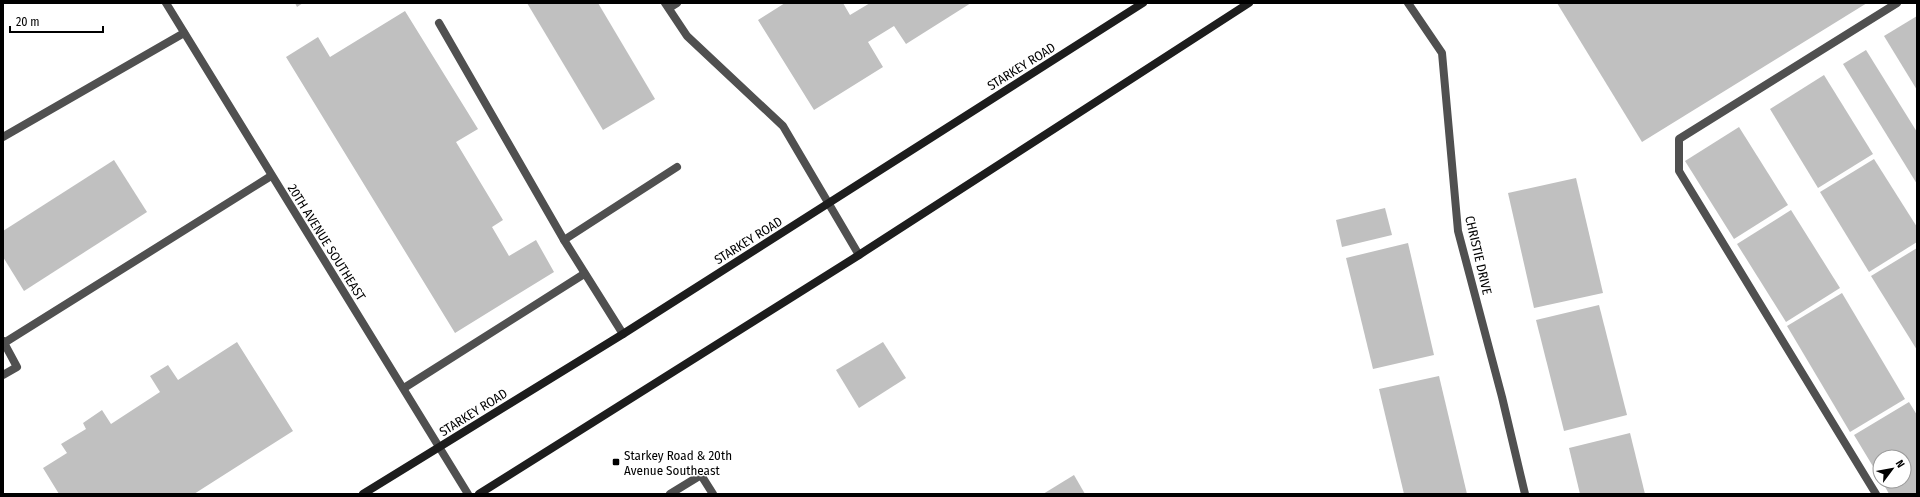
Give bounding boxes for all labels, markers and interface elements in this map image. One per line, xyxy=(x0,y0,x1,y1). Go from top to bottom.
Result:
scale bar xyxy=(10,8,103,34)
text: 20 m xyxy=(16,15,40,29)
street label: STARKEY ROAD xyxy=(985,40,1058,93)
street label: 20TH AVENUE SOUTHEAST xyxy=(285,181,369,303)
street label: STARKEY ROAD xyxy=(712,214,785,267)
street label: CHRISTIE DRIVE xyxy=(1462,214,1495,296)
street label: STARKEY ROAD xyxy=(437,386,510,439)
place label: Starkey Road & 20th Avenue Southeast xyxy=(624,448,732,478)
north arrow xyxy=(1872,449,1912,489)
marker: Starkey Road & 20th Avenue Southeast xyxy=(611,457,621,467)
text: N xyxy=(1893,458,1907,470)

